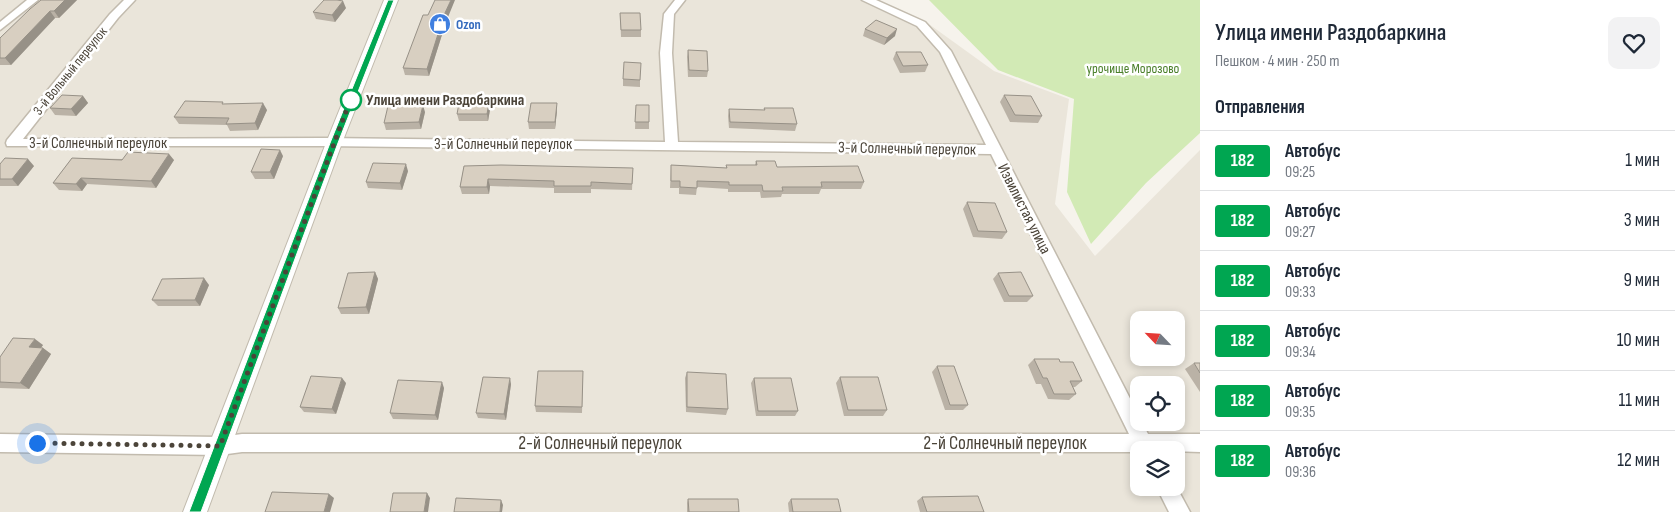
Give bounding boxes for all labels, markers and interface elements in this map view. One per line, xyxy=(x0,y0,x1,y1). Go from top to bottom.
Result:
shop icon: Ozon xyxy=(428,12,452,36)
place label: Ozon xyxy=(456,16,481,33)
button: heart xyxy=(1608,17,1660,69)
text: Улица имени Раздобаркина xyxy=(1215,18,1446,47)
street label: 3-й Вольный переулок xyxy=(29,23,111,118)
text: Пешком · 4 мин · 250 m xyxy=(1215,52,1340,71)
park label: урочище Морозово xyxy=(1087,60,1180,77)
marker: Улица имени Раздобаркина xyxy=(340,89,362,111)
place label: Улица имени Раздобаркина xyxy=(366,91,524,110)
text: Отправления xyxy=(1215,96,1305,119)
street label: 3-й Солнечный переулок xyxy=(29,134,168,153)
street label: 3-й Солнечный переулок xyxy=(434,135,573,154)
street label: 3-й Солнечный переулок xyxy=(838,138,977,160)
text: Автобус xyxy=(1285,140,1341,163)
text: 1 мин xyxy=(1625,149,1660,172)
text: 182 xyxy=(1231,150,1254,171)
street label: Извилистая улица xyxy=(993,161,1055,257)
text: 09:25 xyxy=(1285,163,1315,182)
text: Автобус xyxy=(1285,200,1341,223)
text: 3 мин xyxy=(1624,209,1660,232)
text: 182 xyxy=(1231,210,1254,231)
text: 09:27 xyxy=(1285,223,1315,242)
text: Автобус xyxy=(1285,260,1341,283)
text: 9 мин xyxy=(1623,269,1660,292)
text: 182 xyxy=(1231,270,1254,291)
text: 09:33 xyxy=(1285,283,1316,302)
north arrow xyxy=(1130,311,1185,366)
map controls xyxy=(1130,311,1185,496)
text: Автобус xyxy=(1285,320,1341,343)
text: 10 мин xyxy=(1617,329,1660,352)
text: 182 xyxy=(1231,330,1254,351)
text: 09:34 xyxy=(1285,343,1316,362)
button: locate xyxy=(1130,376,1185,431)
text: Автобус xyxy=(1285,380,1341,403)
text: 11 мин xyxy=(1619,389,1660,412)
text: 182 xyxy=(1231,390,1254,411)
text: 09:35 xyxy=(1285,403,1315,422)
your location xyxy=(25,431,50,456)
street label: 2-й Солнечный переулок xyxy=(518,432,683,455)
street label: 2-й Солнечный переулок xyxy=(923,432,1088,455)
text: Автобус xyxy=(1285,440,1341,463)
button: layers xyxy=(1130,441,1185,496)
text: 12 мин xyxy=(1617,449,1660,472)
text: 182 xyxy=(1231,450,1254,471)
text: 09:36 xyxy=(1285,463,1316,482)

